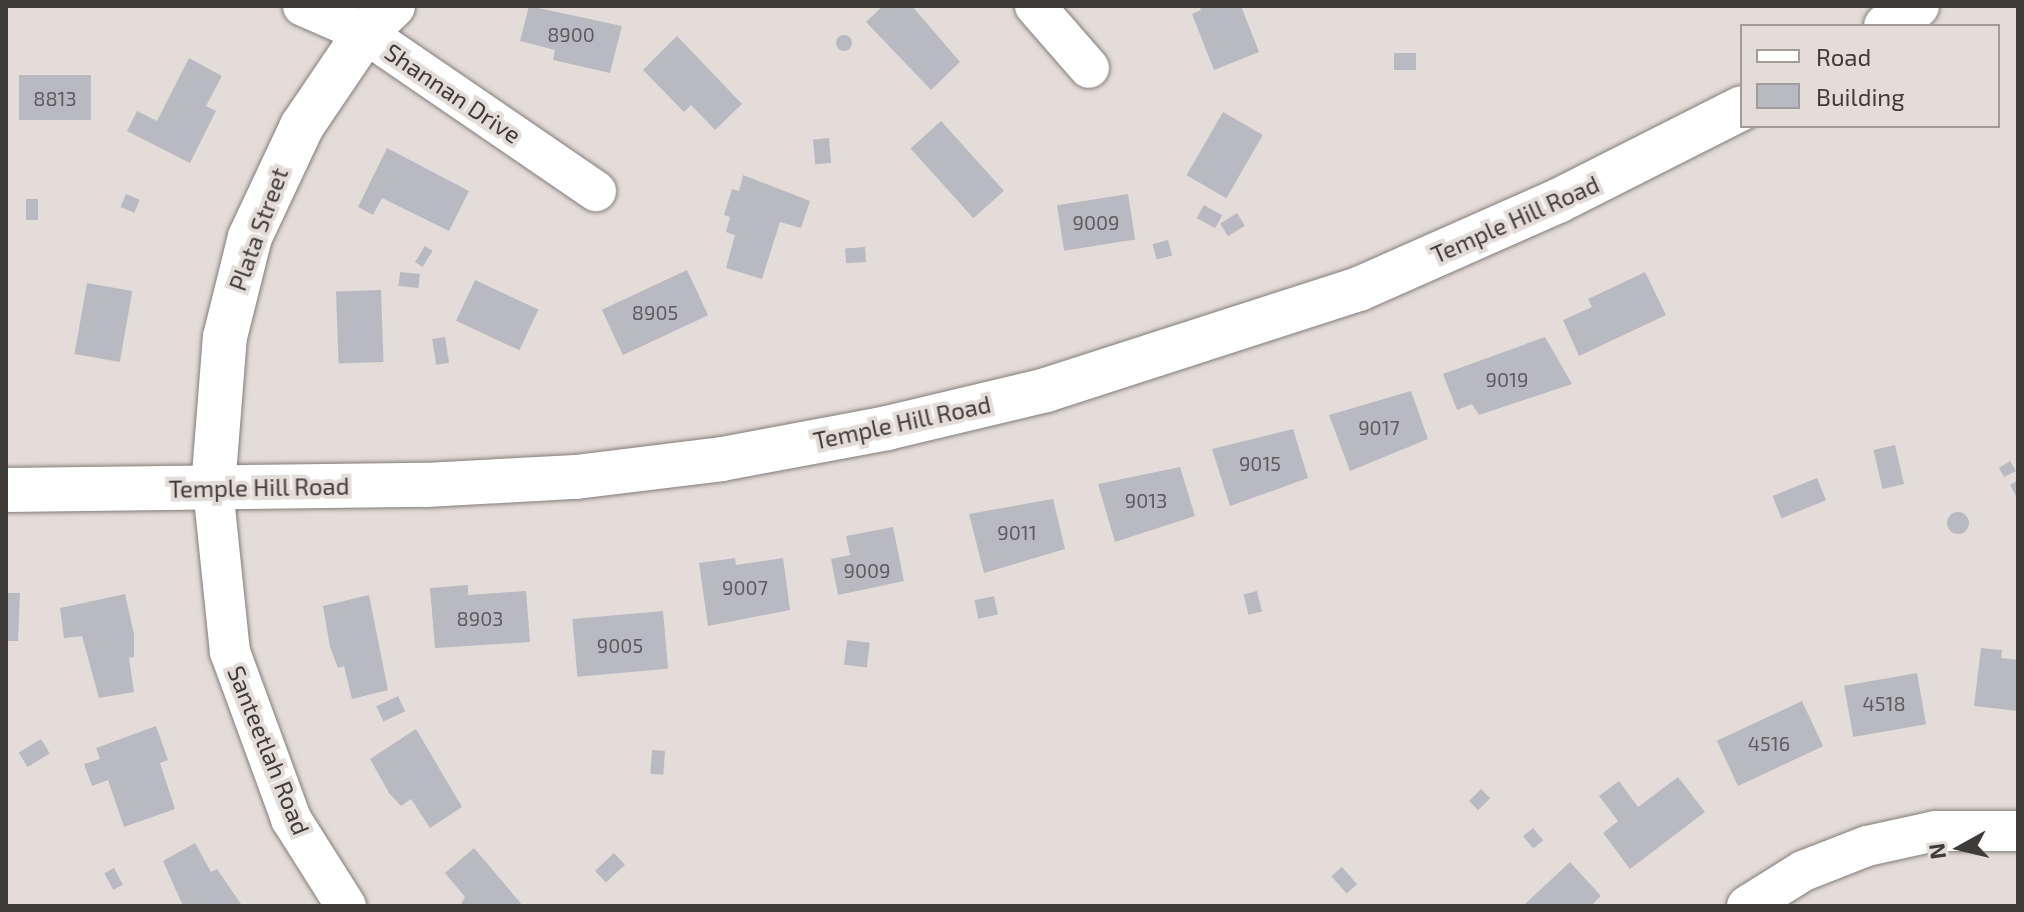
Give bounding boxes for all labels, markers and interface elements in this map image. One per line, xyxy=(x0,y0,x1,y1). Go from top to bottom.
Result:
house number: 8900 xyxy=(547,22,595,46)
legend xyxy=(1740,24,2000,128)
street label: Shannan Drive xyxy=(379,37,527,149)
text: Road xyxy=(1816,42,1871,71)
text: Building xyxy=(1816,82,1905,111)
house number: 8813 xyxy=(33,86,77,110)
street label: Plata Street xyxy=(222,164,294,294)
street label: Temple Hill Road xyxy=(1426,169,1604,269)
house number: 9009 xyxy=(1073,210,1119,234)
house number: 8905 xyxy=(632,300,678,324)
house number: 9019 xyxy=(1486,367,1528,391)
street label: Temple Hill Road xyxy=(810,389,994,455)
house number: 9017 xyxy=(1358,415,1400,439)
house number: 9015 xyxy=(1239,451,1281,475)
street label: Temple Hill Road xyxy=(168,471,350,503)
house number: 9013 xyxy=(1125,488,1167,512)
house number: 9011 xyxy=(997,520,1037,544)
house number: 9009 xyxy=(844,558,890,582)
house number: 9007 xyxy=(722,575,768,599)
house number: 8903 xyxy=(457,606,503,630)
house number: 9005 xyxy=(597,633,643,657)
street label: Santeetlah Road xyxy=(222,661,316,839)
house number: 4518 xyxy=(1862,691,1906,715)
house number: 4516 xyxy=(1748,731,1790,755)
north arrow xyxy=(1920,808,2000,888)
text: N xyxy=(1922,842,1950,861)

